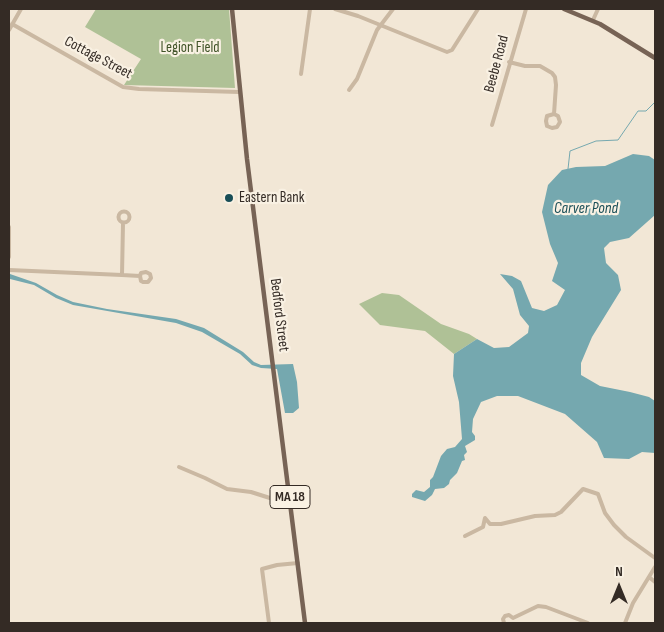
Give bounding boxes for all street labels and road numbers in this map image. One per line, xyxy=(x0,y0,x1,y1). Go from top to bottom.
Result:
street label: Cottage Street xyxy=(61,33,135,83)
street label: Beebe Road xyxy=(481,33,513,95)
street label: Bedford Street xyxy=(266,277,292,353)
road number: MA 18 xyxy=(270,486,310,508)

